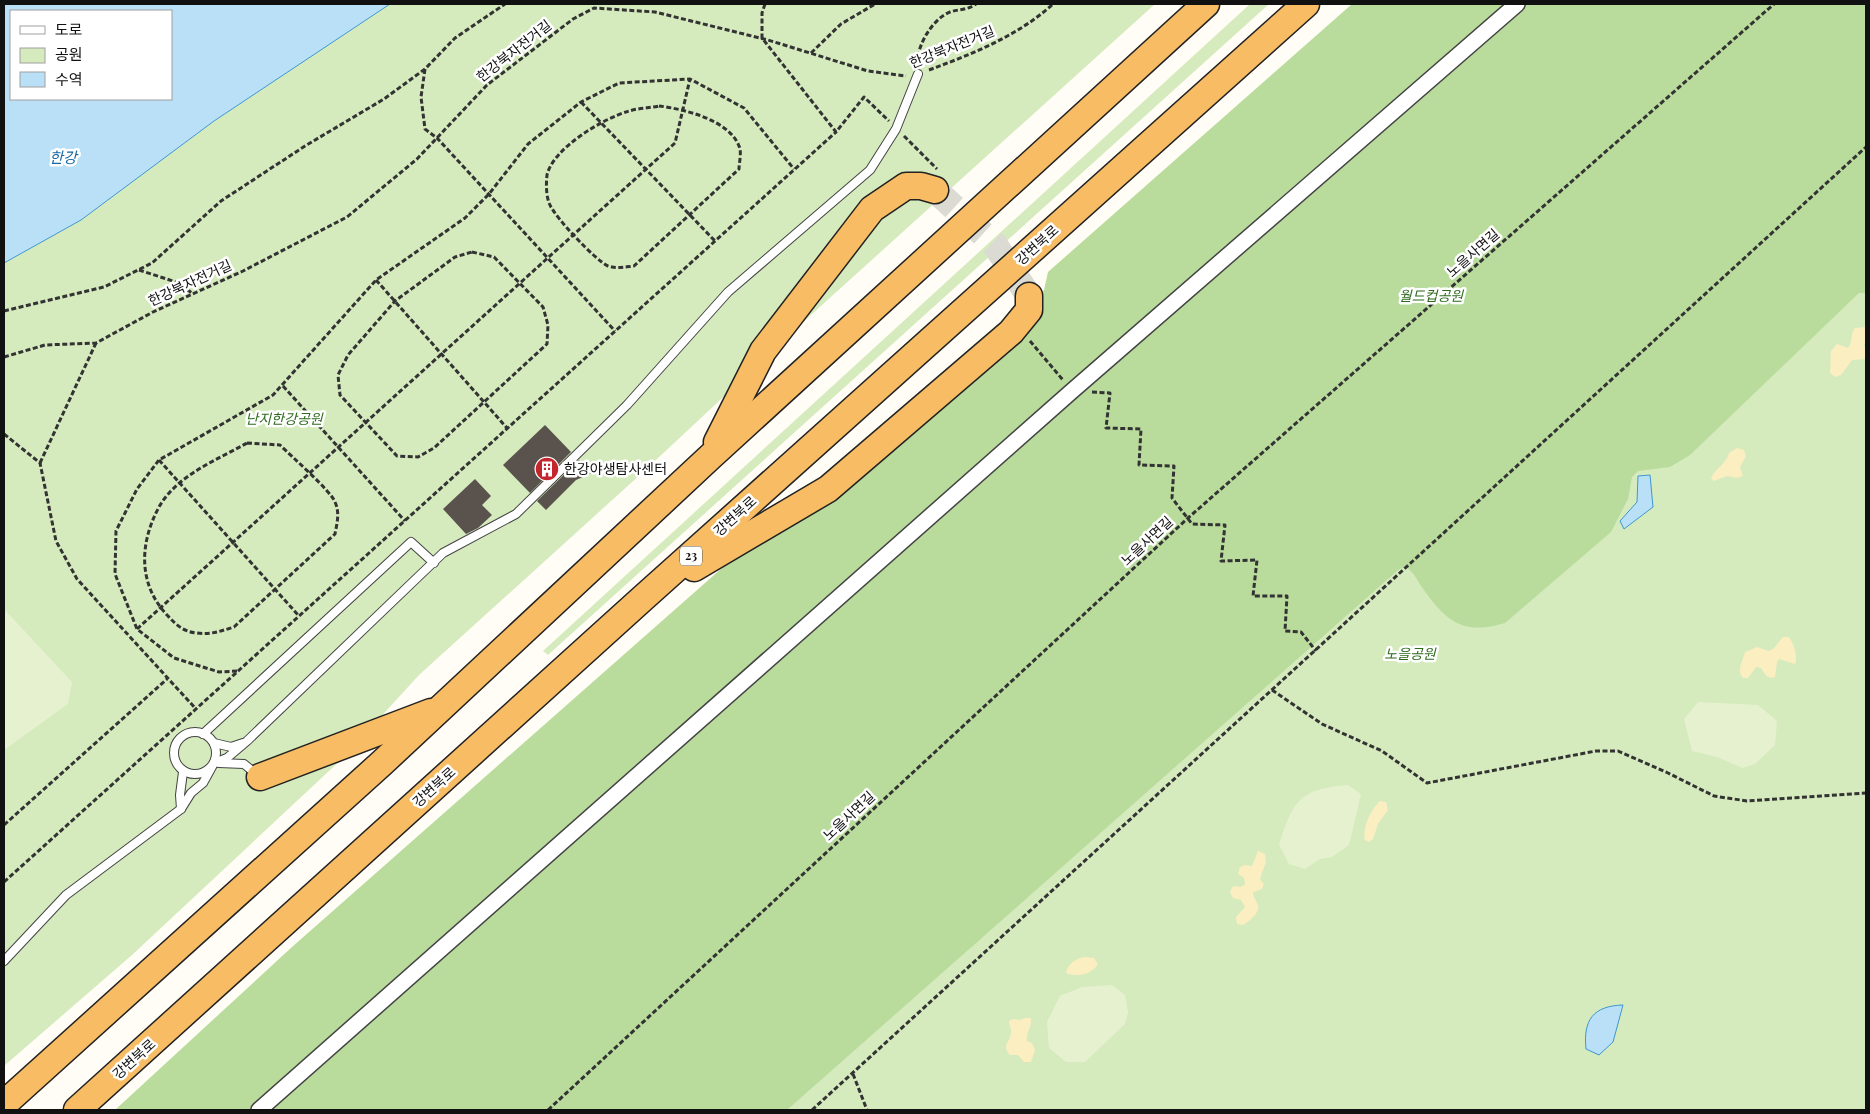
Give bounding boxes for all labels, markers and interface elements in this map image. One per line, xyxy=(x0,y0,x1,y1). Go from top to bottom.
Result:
legend xyxy=(10,10,172,100)
street label: 한강북자전거길 xyxy=(472,15,555,86)
text: 도로 xyxy=(55,19,83,39)
street label: 한강북자전거길 xyxy=(906,21,997,72)
text: 공원 xyxy=(55,44,83,64)
text: 수역 xyxy=(55,69,83,89)
water label: 한강 xyxy=(49,147,79,167)
street label: 강변북로 xyxy=(1011,220,1062,269)
street label: 노을사면길 xyxy=(1442,224,1503,281)
street label: 한강북자전거길 xyxy=(145,255,235,310)
park label: 월드컵공원 xyxy=(1399,286,1464,305)
park label: 난지한강공원 xyxy=(245,409,324,428)
building icon: 한강야생탐사센터 xyxy=(534,456,560,482)
place label: 한강야생탐사센터 xyxy=(564,459,667,478)
street label: 강변북로 xyxy=(709,491,760,540)
street label: 노을사면길 xyxy=(1117,512,1177,570)
road number: 23 xyxy=(680,546,702,566)
park label: 노을공원 xyxy=(1384,644,1437,663)
street label: 강변북로 xyxy=(408,762,459,811)
street label: 노을사면길 xyxy=(819,787,879,845)
street label: 강변북로 xyxy=(108,1034,159,1083)

